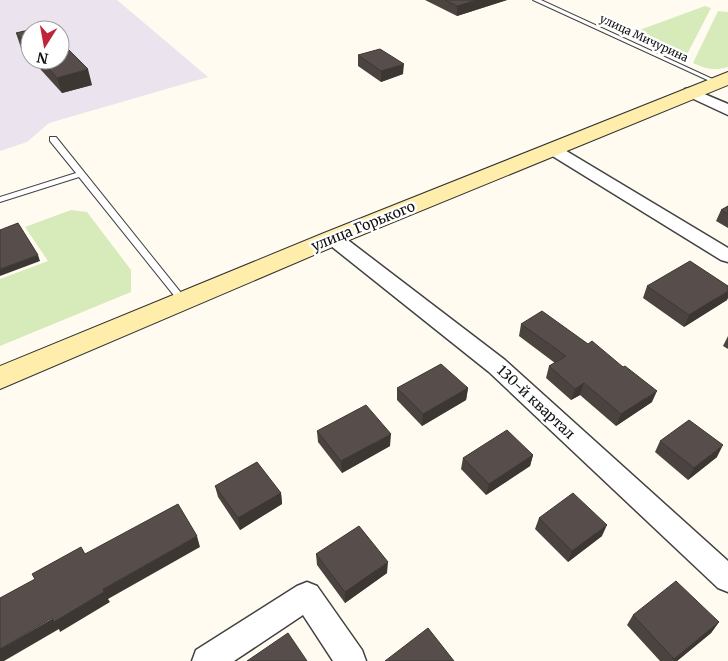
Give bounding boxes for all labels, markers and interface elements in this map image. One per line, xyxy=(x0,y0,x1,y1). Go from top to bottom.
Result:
street label: улица Мичурина xyxy=(598,11,691,65)
north arrow xyxy=(20,20,70,70)
text: N xyxy=(35,48,50,68)
street label: улица Горького xyxy=(308,197,418,255)
street label: 130-й квартал xyxy=(493,361,579,443)

